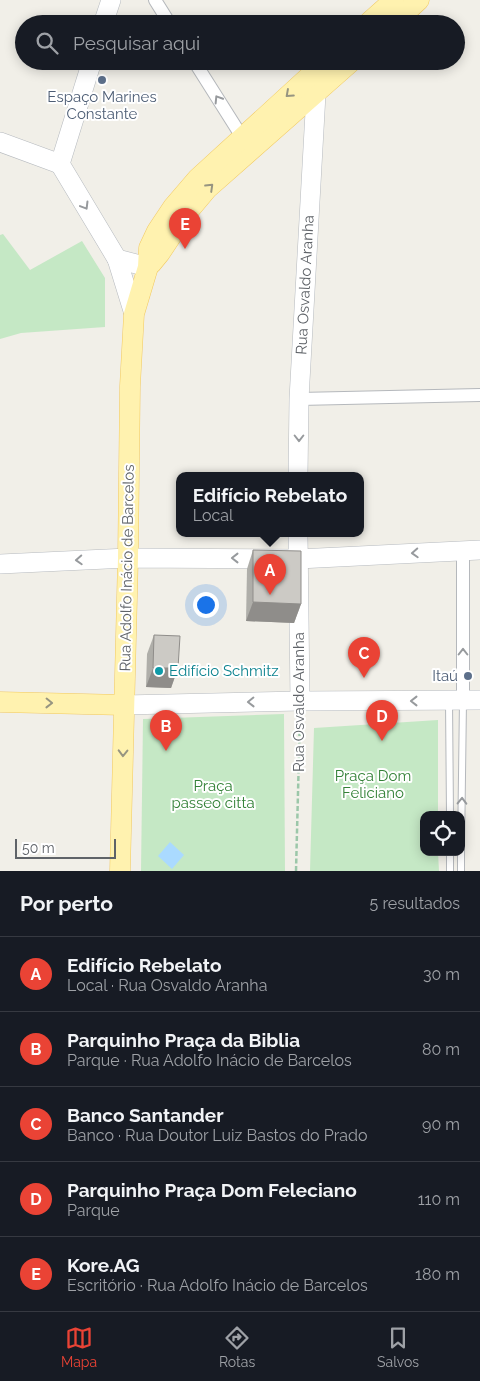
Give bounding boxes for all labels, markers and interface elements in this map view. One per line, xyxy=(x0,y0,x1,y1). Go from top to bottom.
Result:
search box xyxy=(15,15,465,70)
icon: search xyxy=(33,29,61,57)
text: Pesquisar aqui xyxy=(73,32,200,54)
marker: Espaço Marines Constante xyxy=(96,74,108,86)
place label: Espaço Marines Constante xyxy=(47,88,157,123)
one-way arrow xyxy=(286,88,295,97)
one-way arrow xyxy=(215,95,224,105)
one-way arrow xyxy=(204,184,213,193)
one-way arrow xyxy=(78,200,88,209)
pin: E xyxy=(169,208,201,249)
street label: Rua Osvaldo Aranha xyxy=(292,215,318,355)
one-way arrow xyxy=(293,434,304,442)
street label: Rua Adolfo Inácio de Barcelos xyxy=(116,464,138,672)
popup xyxy=(176,472,364,537)
text: Edifício Rebelato xyxy=(193,484,347,506)
text: Local xyxy=(193,506,233,525)
one-way arrow xyxy=(411,548,418,558)
one-way arrow xyxy=(231,553,239,564)
pin: A xyxy=(254,554,286,595)
one-way arrow xyxy=(75,555,83,565)
your location xyxy=(193,592,219,618)
street label: Rua Osvaldo Aranha xyxy=(290,632,308,772)
pin: C xyxy=(348,637,380,678)
one-way arrow xyxy=(458,648,468,656)
place label: Edifício Schmitz xyxy=(169,662,279,680)
marker: Edifício Schmitz xyxy=(153,665,165,677)
place label: Itaú xyxy=(432,667,458,685)
marker: Itaú xyxy=(462,670,474,682)
one-way arrow xyxy=(410,696,418,706)
one-way arrow xyxy=(247,697,254,707)
one-way arrow xyxy=(45,698,53,708)
pin: D xyxy=(366,700,398,741)
pin: B xyxy=(150,710,182,751)
one-way arrow xyxy=(117,750,128,758)
park label: Praça Dom Feliciano xyxy=(335,767,411,802)
park label: Praça passeo citta xyxy=(171,777,255,812)
one-way arrow xyxy=(457,797,467,804)
map controls xyxy=(420,811,465,856)
button: locate xyxy=(420,811,465,856)
scale bar xyxy=(15,836,116,859)
text: 50 m xyxy=(22,840,55,856)
text: Por perto xyxy=(20,891,113,916)
text: 5 resultados xyxy=(370,894,460,913)
text: Edifício Rebelato xyxy=(67,954,221,976)
text: A xyxy=(31,965,41,984)
text: 30 m xyxy=(423,965,460,984)
text: Local · Rua Osvaldo Aranha xyxy=(67,976,267,995)
text: Parquinho Praça da Biblia xyxy=(67,1029,300,1051)
text: B xyxy=(31,1040,41,1059)
text: 80 m xyxy=(422,1040,460,1059)
text: Parque · Rua Adolfo Inácio de Barcelos xyxy=(67,1051,352,1070)
text: Banco Santander xyxy=(67,1104,224,1126)
text: C xyxy=(31,1115,41,1134)
text: 90 m xyxy=(422,1115,460,1134)
text: Banco · Rua Doutor Luiz Bastos do Prado xyxy=(67,1126,367,1145)
text: Parquinho Praça Dom Feleciano xyxy=(67,1179,357,1201)
text: D xyxy=(30,1190,42,1209)
text: 110 m xyxy=(418,1190,460,1209)
text: Parque xyxy=(67,1201,120,1220)
text: Kore.AG xyxy=(67,1254,139,1276)
text: E xyxy=(31,1265,41,1284)
text: 180 m xyxy=(415,1265,460,1284)
text: Escritório · Rua Adolfo Inácio de Barcelos xyxy=(67,1276,368,1295)
tab: Mapa xyxy=(61,1324,97,1370)
tab: Rotas xyxy=(219,1324,255,1370)
tab: Salvos xyxy=(377,1324,419,1370)

